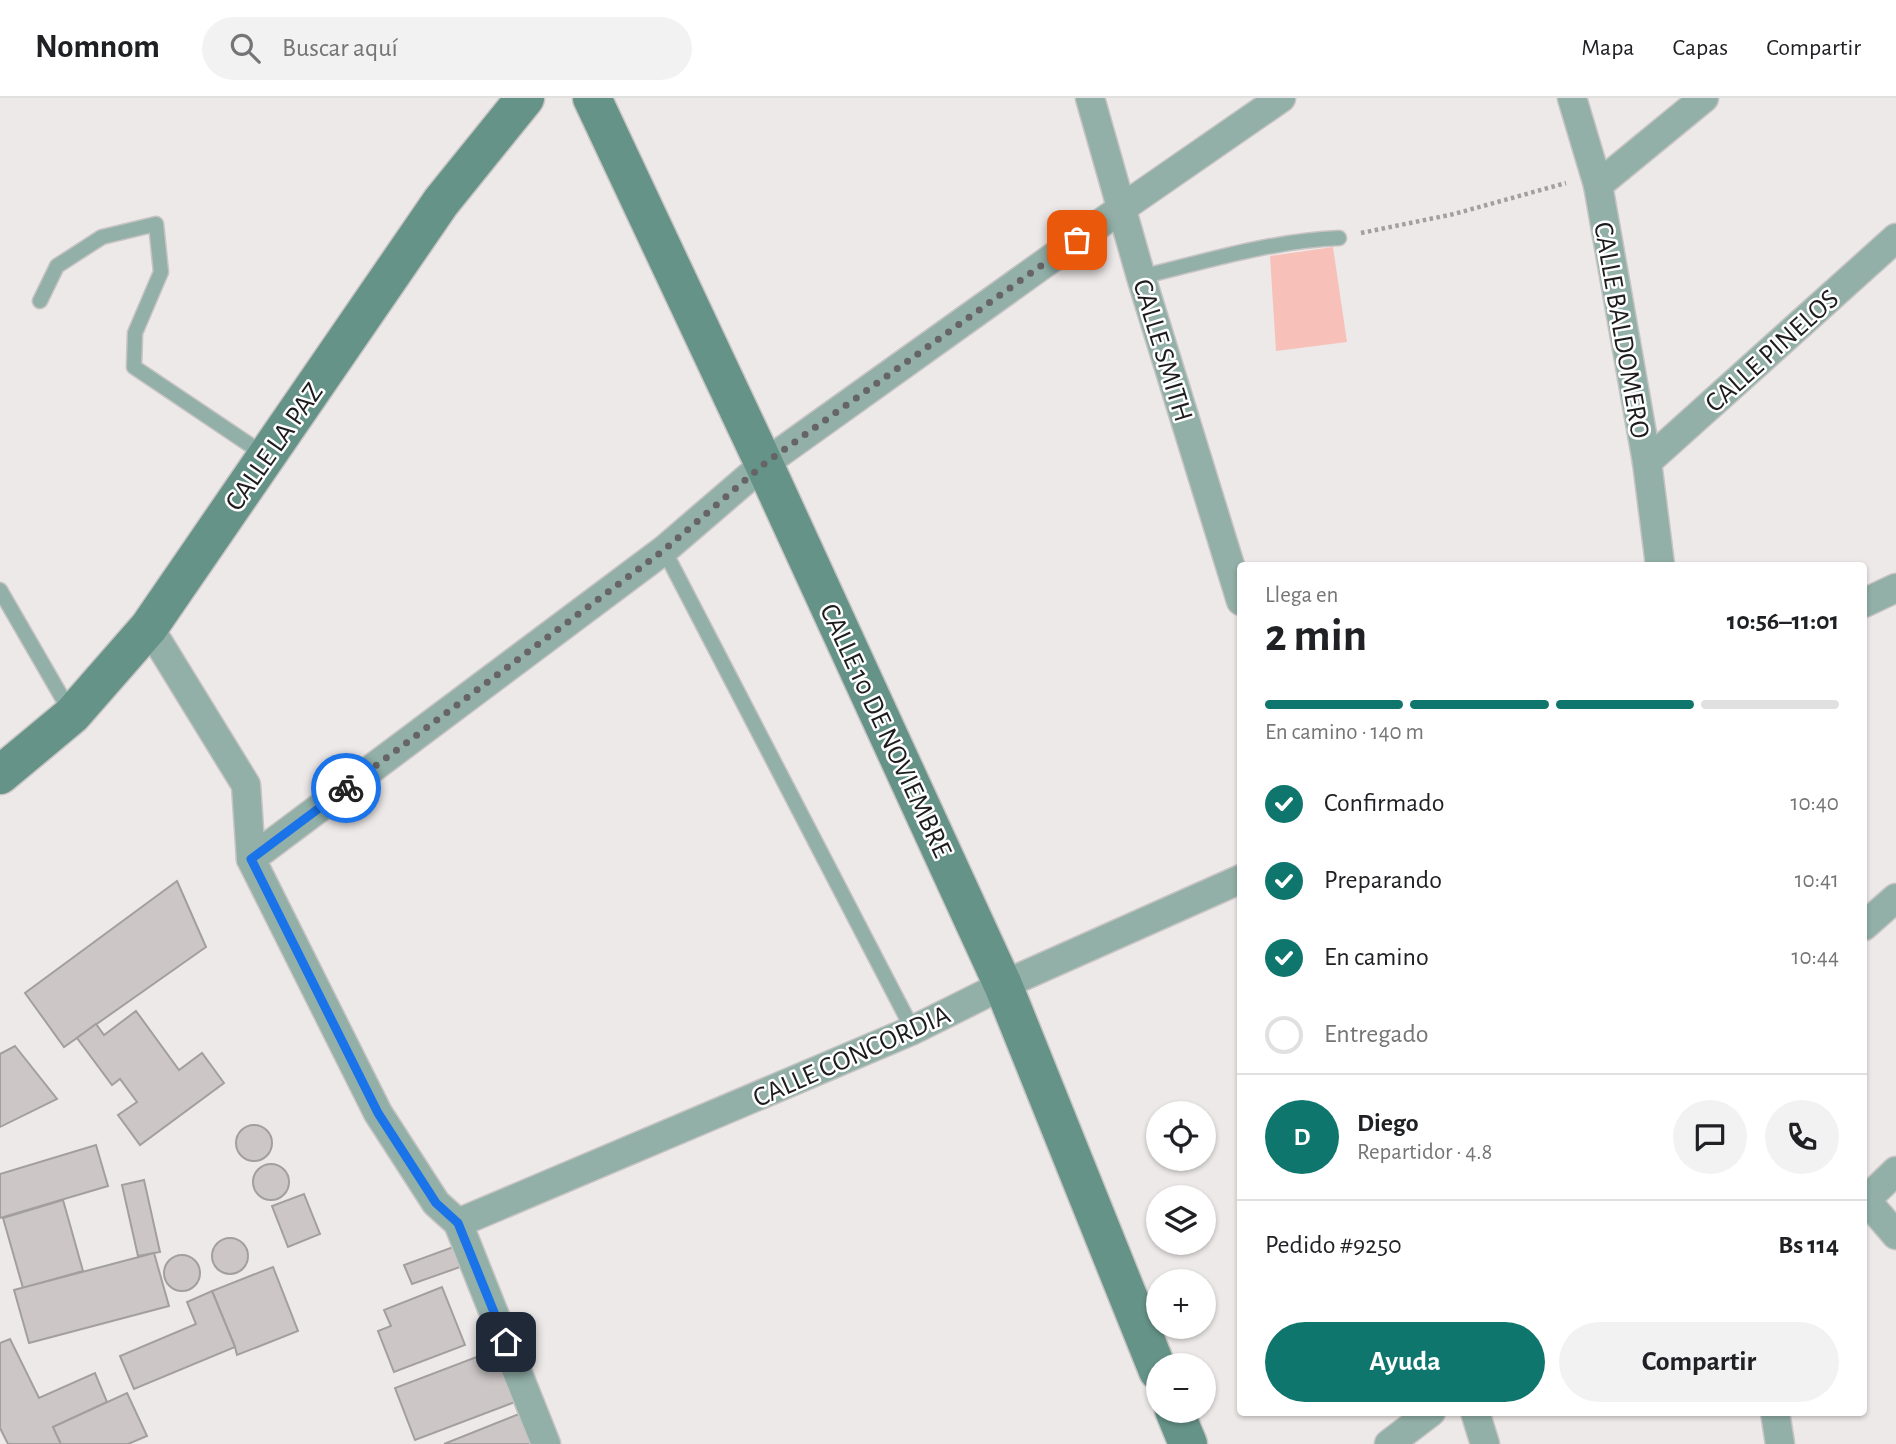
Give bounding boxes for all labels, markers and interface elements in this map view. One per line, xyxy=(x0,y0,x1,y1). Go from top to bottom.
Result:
search box xyxy=(202,17,692,80)
icon: search xyxy=(226,29,264,67)
text: Nomnom xyxy=(35,31,160,64)
text: Buscar aquí xyxy=(282,35,398,61)
text: Mapa xyxy=(1581,36,1634,60)
text: Capas xyxy=(1672,36,1728,60)
text: Compartir xyxy=(1766,36,1861,60)
pin xyxy=(1047,210,1107,270)
street label: CALLE BALDOMERO xyxy=(1588,220,1654,441)
icon: bag xyxy=(1058,221,1096,259)
street label: CALLE SMITH xyxy=(1127,276,1197,425)
street label: CALLE PINELOS xyxy=(1700,285,1844,418)
street label: CALLE LA PAZ xyxy=(221,378,329,516)
text: Llega en xyxy=(1265,584,1338,607)
street label: CALLE 10 DE NOVIEMBRE xyxy=(814,600,956,862)
text: 10:56–11:01 xyxy=(1727,608,1839,634)
text: 2 min xyxy=(1265,613,1367,659)
text: En camino · 140 m xyxy=(1265,721,1424,744)
courier xyxy=(311,753,381,823)
icon: bike xyxy=(327,769,365,807)
icon: check xyxy=(1265,785,1303,823)
text: Confirmado xyxy=(1324,790,1445,816)
text: 10:40 xyxy=(1790,792,1839,815)
icon: check xyxy=(1265,862,1303,900)
text: Preparando xyxy=(1324,867,1442,893)
text: 10:41 xyxy=(1795,869,1839,892)
icon: check xyxy=(1265,939,1303,977)
text: En camino xyxy=(1324,944,1429,970)
text: 10:44 xyxy=(1792,946,1839,969)
street label: CALLE CONCORDIA xyxy=(749,1001,955,1113)
text: Entregado xyxy=(1324,1021,1429,1047)
button: chat xyxy=(1673,1100,1747,1174)
button: phone xyxy=(1765,1100,1839,1174)
map controls xyxy=(1146,1101,1216,1423)
button: locate xyxy=(1146,1101,1216,1171)
text: Diego xyxy=(1357,1110,1419,1136)
text: D xyxy=(1293,1124,1311,1150)
text: Repartidor · 4.8 xyxy=(1357,1141,1492,1164)
button: layers xyxy=(1146,1185,1216,1255)
text: Pedido #9250 xyxy=(1265,1232,1402,1258)
text: Bs 114 xyxy=(1778,1232,1839,1258)
button: + xyxy=(1146,1269,1216,1339)
pin xyxy=(476,1312,536,1372)
button: Ayuda xyxy=(1265,1322,1545,1402)
button: Compartir xyxy=(1559,1322,1839,1402)
icon: home xyxy=(487,1323,525,1361)
button: − xyxy=(1146,1353,1216,1423)

